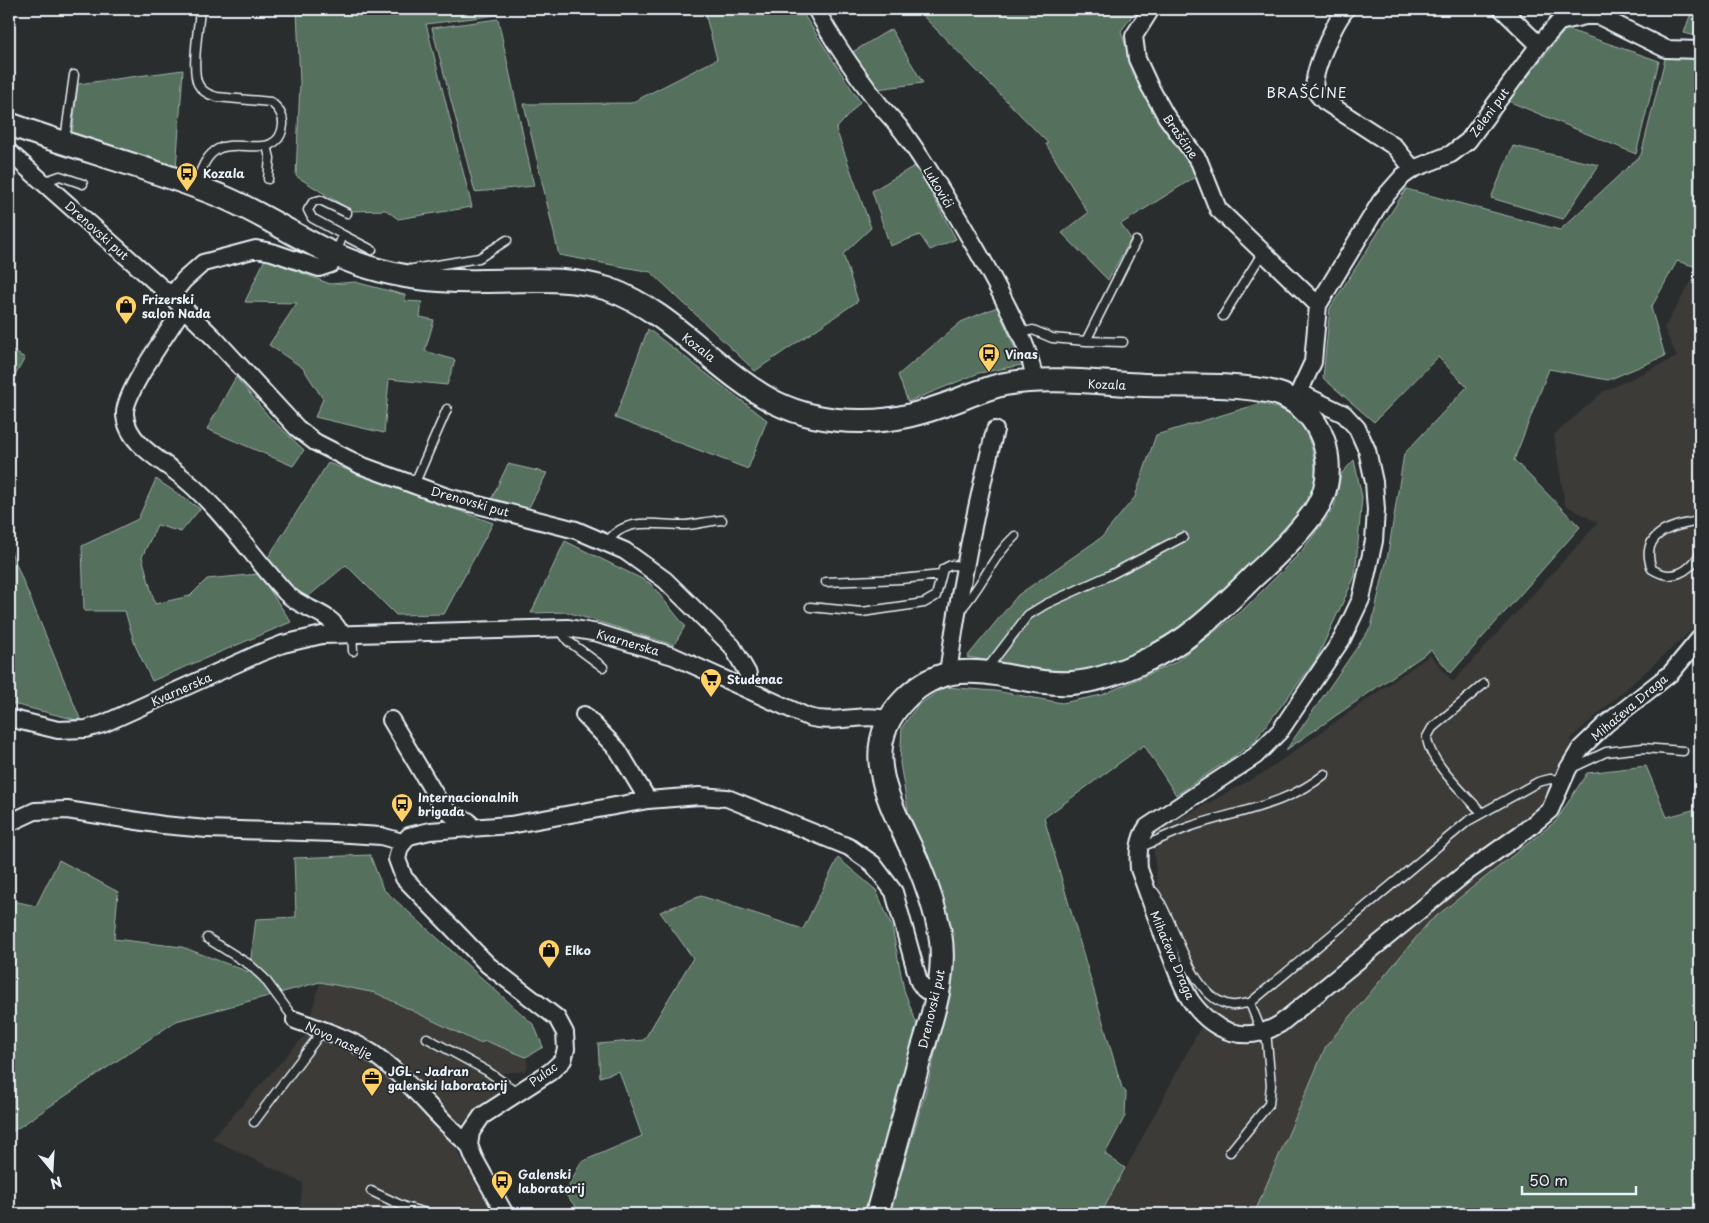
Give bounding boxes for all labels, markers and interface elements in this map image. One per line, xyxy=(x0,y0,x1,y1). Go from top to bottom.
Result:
district label: BRAŠĆINE xyxy=(1266,82,1348,103)
street label: Zeleni put xyxy=(1465,84,1513,140)
street label: Brašćine xyxy=(1159,110,1203,162)
bus stop icon: Kozala xyxy=(175,161,199,192)
street label: Lukovići xyxy=(919,163,959,211)
place label: Kozala xyxy=(203,164,245,182)
street label: Drenovski put xyxy=(61,196,133,264)
place label: Frizerski salon Nada xyxy=(142,290,212,322)
shop icon: Frizerski salon Nada xyxy=(114,294,138,325)
street label: Kozala xyxy=(678,328,720,366)
bus stop icon: Vinas xyxy=(977,342,1001,373)
place label: Vinas xyxy=(1005,345,1038,363)
street label: Kozala xyxy=(1088,374,1127,394)
street label: Drenovski put xyxy=(429,481,511,521)
street label: Kvarnerska xyxy=(594,624,662,660)
street label: Kvarnerska xyxy=(148,667,215,710)
supermarket icon: Studenac xyxy=(699,667,723,698)
street label: Mihačeva Draga xyxy=(1587,669,1672,744)
place label: Studenac xyxy=(727,670,783,688)
place label: Internacionalnih brigada xyxy=(418,788,519,820)
bus stop icon: Internacionalnih brigada xyxy=(390,792,414,823)
street label: Mihačeva Draga xyxy=(1146,908,1200,1003)
shop icon: Elko xyxy=(537,938,561,969)
place label: Elko xyxy=(565,941,591,959)
street label: Drenovski put xyxy=(913,968,949,1050)
street label: Novo naselje xyxy=(302,1017,376,1064)
street label: Pulac xyxy=(525,1057,561,1091)
place label: JGL - Jadran galenski laboratorij xyxy=(388,1062,507,1094)
office icon: JGL - Jadran galenski laboratorij xyxy=(360,1066,384,1097)
north arrow xyxy=(28,1146,78,1196)
scale bar xyxy=(1522,1163,1635,1195)
place label: Galenski laboratorij xyxy=(518,1165,585,1197)
text: 50 m xyxy=(1529,1168,1568,1191)
bus stop icon: Galenski laboratorij xyxy=(490,1169,514,1200)
text: N xyxy=(48,1171,65,1195)

